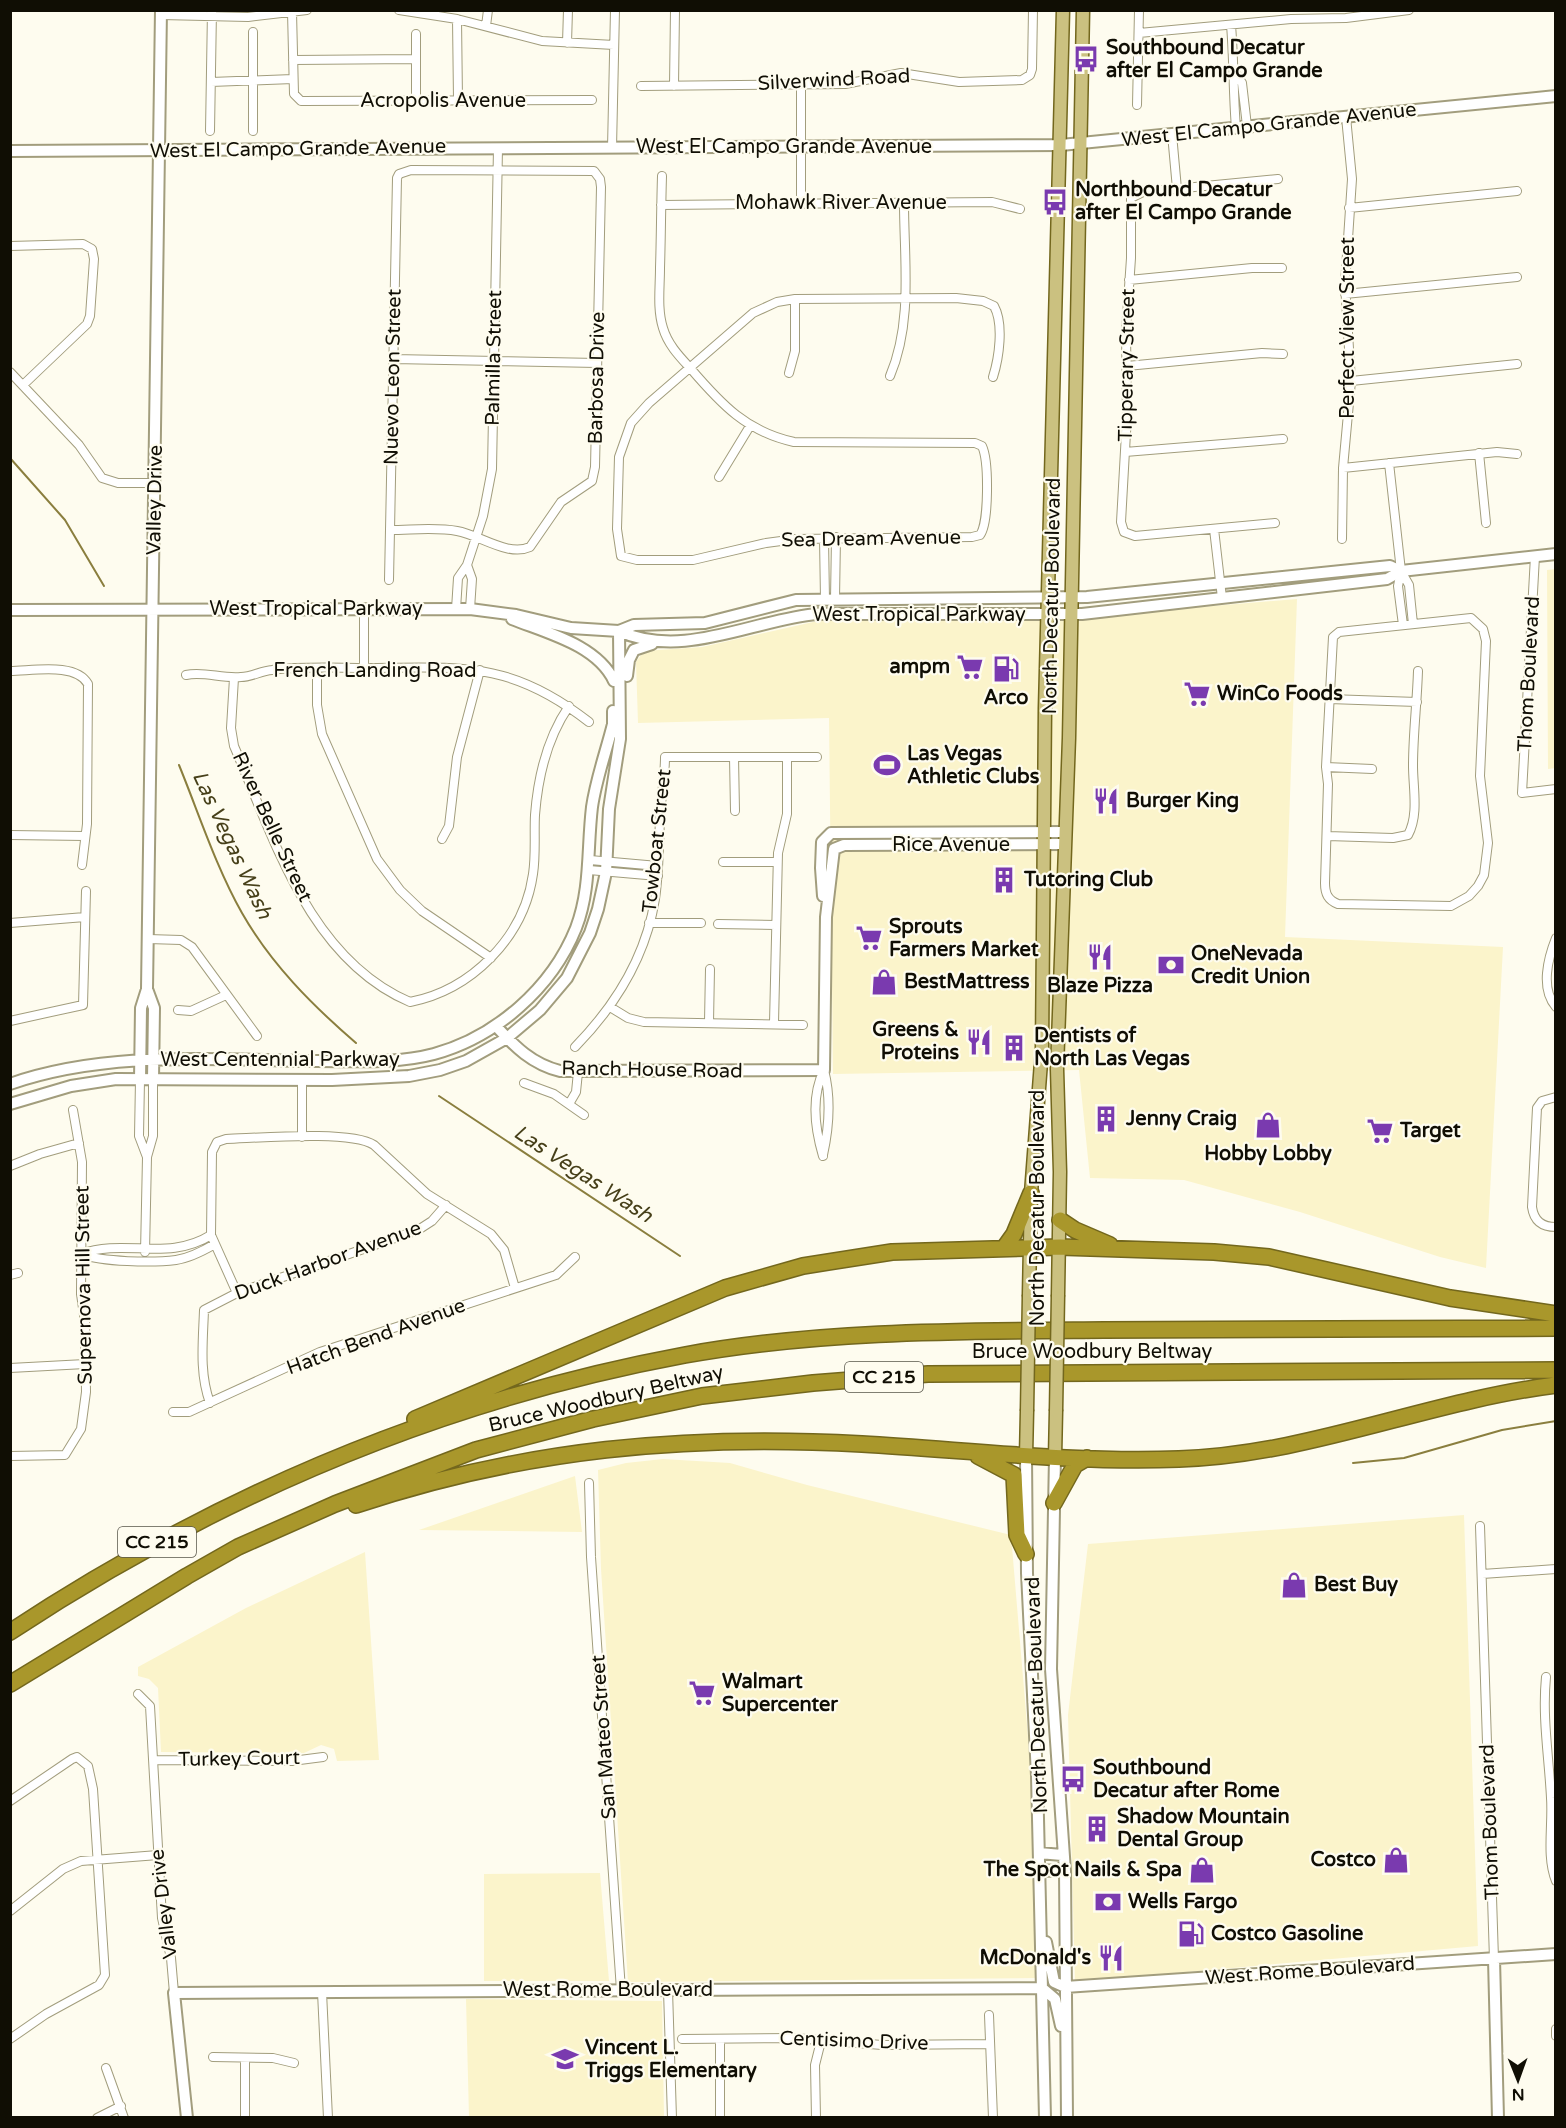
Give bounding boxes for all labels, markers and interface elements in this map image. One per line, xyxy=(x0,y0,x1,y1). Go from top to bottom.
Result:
place label: Southbound Decatur after El Campo Grande xyxy=(1106,36,1323,83)
bus stop icon: Southbound Decatur after El Campo Grande xyxy=(1071,44,1101,74)
street label: Silverwind Road xyxy=(757,64,911,96)
street label: Acropolis Avenue xyxy=(360,89,526,113)
street label: West El Campo Grande Avenue xyxy=(1120,98,1418,152)
street label: West El Campo Grande Avenue xyxy=(150,134,446,164)
street label: West El Campo Grande Avenue xyxy=(636,135,932,159)
place label: Northbound Decatur after El Campo Grande xyxy=(1075,178,1292,225)
bus stop icon: Northbound Decatur after El Campo Grande xyxy=(1040,187,1070,217)
street label: Mohawk River Avenue xyxy=(735,191,947,215)
street label: Perfect View Street xyxy=(1336,237,1360,419)
street label: Nuevo Leon Street xyxy=(379,288,407,465)
street label: Tipperary Street xyxy=(1114,288,1140,442)
street label: Palmilla Street xyxy=(481,289,507,426)
street label: Barbosa Drive xyxy=(584,311,610,445)
street label: Valley Drive xyxy=(142,445,168,555)
street label: North Decatur Boulevard xyxy=(1038,477,1066,715)
street label: Sea Dream Avenue xyxy=(781,525,961,553)
street label: Thom Boulevard xyxy=(1513,595,1545,753)
street label: West Tropical Parkway xyxy=(209,597,423,621)
street label: West Tropical Parkway xyxy=(812,603,1026,627)
supermarket icon: ampm xyxy=(955,652,985,682)
fuel station icon: Arco xyxy=(991,654,1021,684)
place label: ampm xyxy=(889,655,950,679)
street label: French Landing Road xyxy=(273,659,477,683)
supermarket icon: WinCo Foods xyxy=(1182,679,1212,709)
place label: WinCo Foods xyxy=(1217,682,1343,706)
place label: Arco xyxy=(984,686,1028,710)
place label: Las Vegas Athletic Clubs xyxy=(907,742,1040,789)
street label: River Belle Street xyxy=(227,748,317,906)
sports icon: Las Vegas Athletic Clubs xyxy=(872,750,902,780)
water label: Las Vegas Wash xyxy=(187,767,278,924)
street label: Towboat Street xyxy=(638,768,677,914)
restaurant icon: Burger King xyxy=(1091,786,1121,816)
place label: Burger King xyxy=(1126,789,1239,813)
street label: Rice Avenue xyxy=(892,833,1010,857)
building icon: Tutoring Club xyxy=(989,865,1019,895)
place label: Tutoring Club xyxy=(1023,868,1154,892)
place label: Sprouts Farmers Market xyxy=(889,915,1039,962)
supermarket icon: Sprouts Farmers Market xyxy=(854,923,884,953)
restaurant icon: Blaze Pizza xyxy=(1085,942,1115,972)
place label: OneNevada Credit Union xyxy=(1191,942,1310,989)
bank icon: OneNevada Credit Union xyxy=(1156,950,1186,980)
shop icon: BestMattress xyxy=(869,967,899,997)
place label: BestMattress xyxy=(904,970,1030,994)
place label: Blaze Pizza xyxy=(1047,974,1153,998)
place label: Greens & Proteins xyxy=(872,1018,959,1065)
place label: Dentists of North Las Vegas xyxy=(1034,1024,1190,1071)
restaurant icon: Greens & Proteins xyxy=(964,1027,994,1057)
building icon: Dentists of North Las Vegas xyxy=(999,1033,1029,1063)
street label: West Centennial Parkway xyxy=(160,1048,400,1072)
street label: Ranch House Road xyxy=(561,1056,743,1084)
street label: North Decatur Boulevard xyxy=(1026,1090,1050,1326)
building icon: Jenny Craig xyxy=(1091,1104,1121,1134)
place label: Jenny Craig xyxy=(1125,1107,1237,1131)
shop icon: Hobby Lobby xyxy=(1253,1110,1283,1140)
supermarket icon: Target xyxy=(1365,1116,1395,1146)
place label: Target xyxy=(1399,1119,1461,1143)
water label: Las Vegas Wash xyxy=(509,1120,658,1229)
place label: Hobby Lobby xyxy=(1204,1142,1332,1166)
street label: Supernova Hill Street xyxy=(70,1185,98,1385)
street label: Duck Harbor Avenue xyxy=(231,1216,425,1306)
street label: Hatch Bend Avenue xyxy=(283,1294,469,1380)
street label: Bruce Woodbury Beltway xyxy=(972,1340,1212,1364)
street label: Bruce Woodbury Beltway xyxy=(486,1360,726,1438)
road number: CC 215 xyxy=(845,1362,923,1392)
road number: CC 215 xyxy=(118,1527,196,1557)
shop icon: Best Buy xyxy=(1279,1570,1309,1600)
place label: Best Buy xyxy=(1314,1573,1398,1597)
street label: North Decatur Boulevard xyxy=(1021,1576,1053,1814)
street label: San Mateo Street xyxy=(586,1654,622,1820)
place label: Walmart Supercenter xyxy=(722,1670,838,1717)
supermarket icon: Walmart Supercenter xyxy=(687,1678,717,1708)
street label: Thom Boulevard xyxy=(1475,1744,1505,1900)
street label: Turkey Court xyxy=(178,1746,301,1772)
place label: Southbound Decatur after Rome xyxy=(1093,1756,1279,1803)
bus stop icon: Southbound Decatur after Rome xyxy=(1058,1764,1088,1794)
place label: Shadow Mountain Dental Group xyxy=(1117,1805,1290,1852)
building icon: Shadow Mountain Dental Group xyxy=(1082,1814,1112,1844)
shop icon: Costco xyxy=(1381,1845,1411,1875)
street label: Valley Drive xyxy=(145,1848,183,1960)
place label: Costco xyxy=(1311,1848,1376,1872)
shop icon: The Spot Nails & Spa xyxy=(1187,1855,1217,1885)
place label: The Spot Nails & Spa xyxy=(983,1858,1182,1882)
bank icon: Wells Fargo xyxy=(1093,1887,1123,1917)
place label: Wells Fargo xyxy=(1128,1890,1237,1914)
fuel station icon: Costco Gasoline xyxy=(1176,1919,1206,1949)
place label: Costco Gasoline xyxy=(1211,1922,1363,1946)
restaurant icon: McDonald's xyxy=(1096,1943,1126,1973)
place label: McDonald's xyxy=(979,1946,1091,1970)
street label: West Rome Boulevard xyxy=(1204,1952,1416,1990)
street label: West Rome Boulevard xyxy=(503,1978,713,2002)
street label: Centisimo Drive xyxy=(779,2026,929,2056)
place label: Vincent L. Triggs Elementary xyxy=(584,2036,757,2083)
school or university icon: Vincent L. Triggs Elementary xyxy=(550,2044,580,2074)
north arrow xyxy=(1488,2050,1548,2110)
text: N xyxy=(1512,2084,1525,2104)

